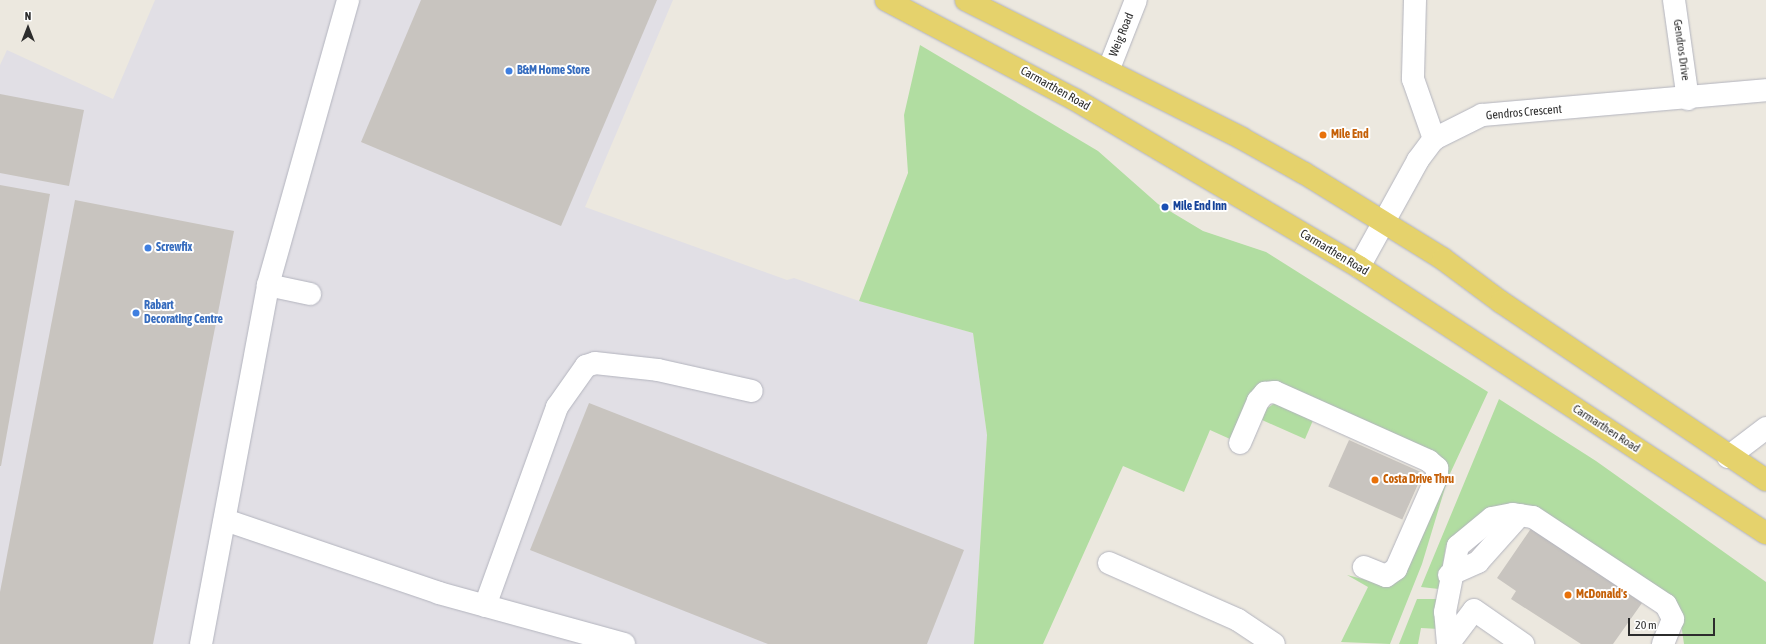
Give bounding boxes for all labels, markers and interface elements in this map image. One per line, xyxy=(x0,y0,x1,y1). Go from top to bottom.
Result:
north arrow xyxy=(8,8,48,48)
text: N xyxy=(25,10,31,22)
street label: Weig Road xyxy=(1107,11,1137,59)
street label: Gendros Drive xyxy=(1670,18,1692,82)
place label: B&M Home Store xyxy=(517,64,590,78)
street label: Carmarthen Road xyxy=(1018,64,1092,114)
marker: B&M Home Store xyxy=(504,66,514,76)
street label: Gendros Crescent xyxy=(1485,103,1563,123)
place label: Mile End xyxy=(1331,128,1369,142)
marker: Mile End xyxy=(1318,130,1328,140)
place label: Mile End Inn xyxy=(1173,200,1227,214)
marker: Mile End Inn xyxy=(1160,202,1170,212)
street label: Carmarthen Road xyxy=(1297,227,1371,279)
place label: Screwfix xyxy=(156,241,192,255)
marker: Screwfix xyxy=(143,243,153,253)
place label: Rabart Decorating Centre xyxy=(144,299,223,327)
marker: Rabart Decorating Centre xyxy=(131,308,141,318)
street label: Carmarthen Road xyxy=(1570,402,1642,456)
place label: Costa Drive Thru xyxy=(1383,473,1454,487)
marker: Costa Drive Thru xyxy=(1370,475,1380,485)
place label: McDonald's xyxy=(1576,588,1627,602)
marker: McDonald's xyxy=(1563,590,1573,600)
scale bar xyxy=(1630,610,1717,636)
text: 20 m xyxy=(1635,618,1657,632)

